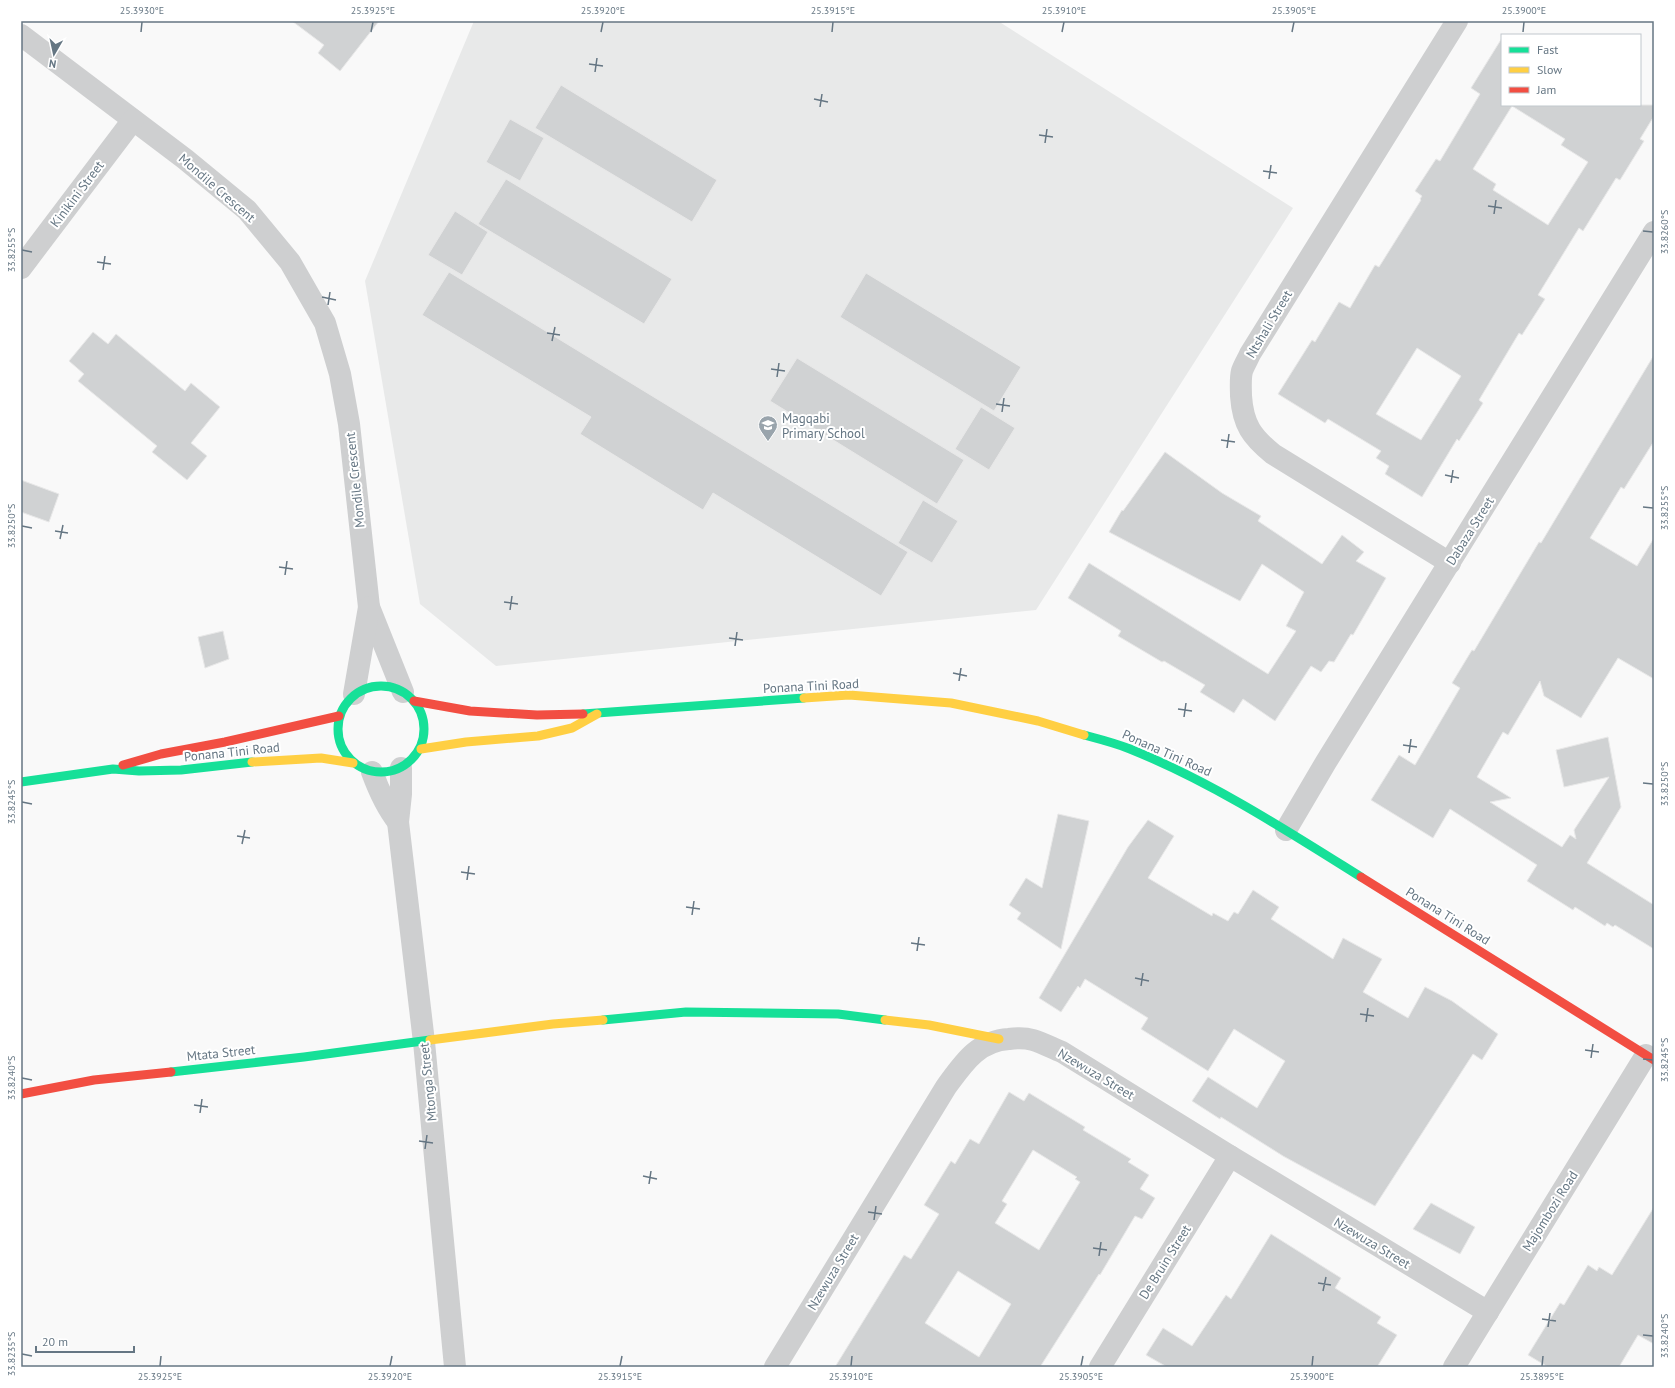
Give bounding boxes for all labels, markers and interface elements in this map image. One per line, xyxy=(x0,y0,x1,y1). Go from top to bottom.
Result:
text: 25.3930°E xyxy=(120,4,164,17)
text: 25.3925°E xyxy=(351,4,395,17)
text: 25.3920°E xyxy=(581,4,625,17)
text: 25.3915°E xyxy=(811,4,855,17)
text: 25.3910°E xyxy=(1042,4,1086,17)
text: 25.3905°E xyxy=(1272,4,1316,17)
text: 25.3900°E xyxy=(1502,4,1546,17)
north arrow xyxy=(34,34,74,74)
legend xyxy=(1501,34,1641,106)
text: Fast xyxy=(1537,42,1558,57)
text: N xyxy=(48,56,57,71)
text: Slow xyxy=(1537,62,1562,77)
text: Jam xyxy=(1536,82,1556,97)
street label: Mondile Crescent xyxy=(175,150,259,226)
street label: Kinikini Street xyxy=(46,157,108,231)
text: 33.8260°S xyxy=(1658,210,1671,254)
text: 33.8255°S xyxy=(5,228,18,272)
street label: Ntshali Street xyxy=(1242,286,1296,361)
place label: Magqabi Primary School xyxy=(782,410,865,442)
school or university icon: Magqabi Primary School xyxy=(757,414,779,442)
street label: Mondile Crescent xyxy=(341,431,368,529)
text: 33.8255°S xyxy=(1658,486,1671,530)
street label: Dabaza Street xyxy=(1442,493,1498,568)
text: 33.8250°S xyxy=(5,504,18,548)
street label: Ponana Tini Road xyxy=(762,675,860,697)
street label: Ponana Tini Road xyxy=(1120,726,1214,780)
street label: Ponana Tini Road xyxy=(183,739,281,765)
text: 33.8250°S xyxy=(1658,762,1671,806)
text: 33.8245°S xyxy=(5,780,18,824)
street label: Ponana Tini Road xyxy=(1403,883,1493,949)
text: 33.8245°S xyxy=(1658,1038,1671,1082)
street label: Mtata Street xyxy=(186,1041,257,1065)
street label: Mtonga Street xyxy=(415,1041,441,1122)
street label: Nzewuza Street xyxy=(1055,1044,1138,1104)
text: 33.8240°S xyxy=(5,1056,18,1100)
street label: Majombozi Road xyxy=(1518,1168,1582,1254)
street label: Nzewuza Street xyxy=(1331,1213,1414,1273)
street label: De Bruin Street xyxy=(1135,1221,1195,1302)
street label: Nzewuza Street xyxy=(803,1230,863,1313)
text: 33.8240°S xyxy=(1658,1314,1671,1358)
scale bar xyxy=(36,1328,134,1354)
text: 33.8235°S xyxy=(5,1332,18,1376)
text: 20 m xyxy=(42,1334,68,1349)
text: 25.3925°E xyxy=(138,1370,182,1383)
text: 25.3920°E xyxy=(368,1370,412,1383)
text: 25.3915°E xyxy=(598,1370,642,1383)
text: 25.3910°E xyxy=(829,1370,873,1383)
text: 25.3905°E xyxy=(1059,1370,1103,1383)
text: 25.3900°E xyxy=(1290,1370,1334,1383)
text: 25.3895°E xyxy=(1520,1370,1564,1383)

